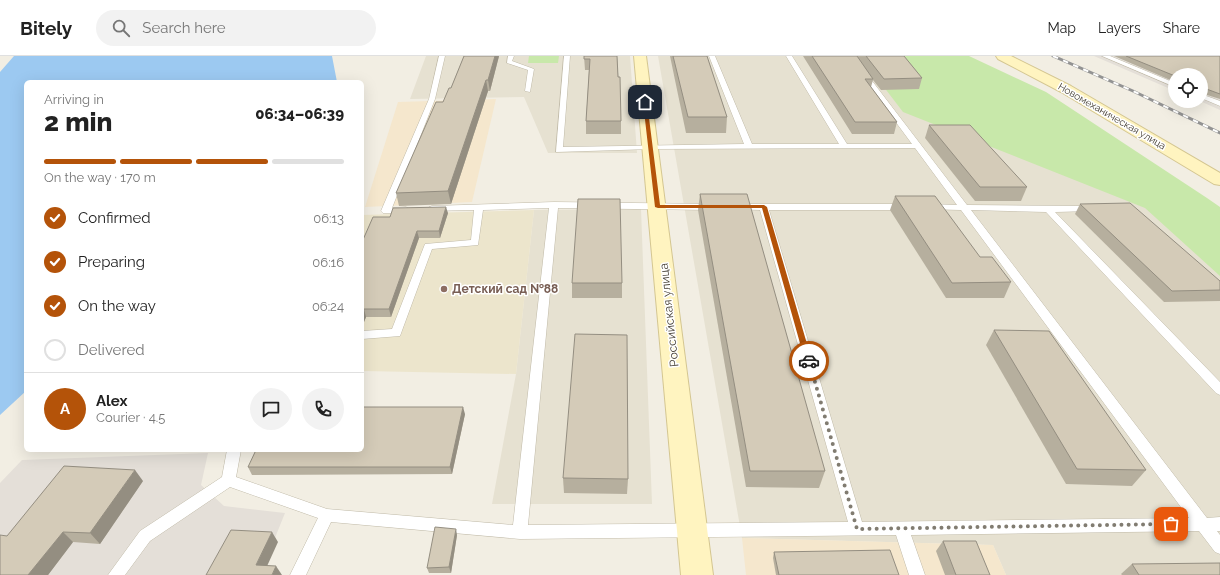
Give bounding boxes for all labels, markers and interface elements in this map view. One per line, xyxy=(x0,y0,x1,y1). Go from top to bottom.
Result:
search box xyxy=(96,10,376,46)
text: Bitely xyxy=(20,17,72,39)
icon: search xyxy=(110,17,132,39)
text: Search here xyxy=(142,19,226,37)
text: Map xyxy=(1048,20,1076,36)
text: Layers xyxy=(1098,20,1141,36)
text: Share xyxy=(1163,20,1200,36)
map controls xyxy=(1168,68,1208,108)
button: locate xyxy=(1168,68,1208,108)
street label: Новомеханическая улица xyxy=(1056,81,1168,151)
pin xyxy=(628,85,662,119)
icon: home xyxy=(634,91,656,113)
text: Arriving in xyxy=(44,92,104,107)
text: 06:34–06:39 xyxy=(255,105,344,123)
text: 2 min xyxy=(44,107,112,137)
text: On the way · 170 m xyxy=(44,170,156,185)
icon: check xyxy=(44,207,66,229)
text: Confirmed xyxy=(78,209,151,227)
text: 06:13 xyxy=(313,211,344,226)
icon: check xyxy=(44,251,66,273)
text: Preparing xyxy=(78,253,145,271)
text: 06:16 xyxy=(312,255,344,270)
street label: Российская улица xyxy=(657,262,681,368)
place label: Детский сад №88 xyxy=(452,282,558,296)
marker: Детский сад №88 xyxy=(439,284,449,294)
icon: check xyxy=(44,295,66,317)
text: On the way xyxy=(78,297,156,315)
text: 06:24 xyxy=(312,299,344,314)
text: Delivered xyxy=(78,341,145,359)
courier xyxy=(789,341,829,381)
icon: car xyxy=(798,350,820,372)
button: chat xyxy=(250,388,292,430)
button: phone xyxy=(302,388,344,430)
text: Alex xyxy=(96,392,127,410)
text: A xyxy=(60,400,70,418)
text: Courier · 4.5 xyxy=(96,410,165,425)
pin xyxy=(1154,507,1188,541)
icon: bag xyxy=(1160,513,1182,535)

